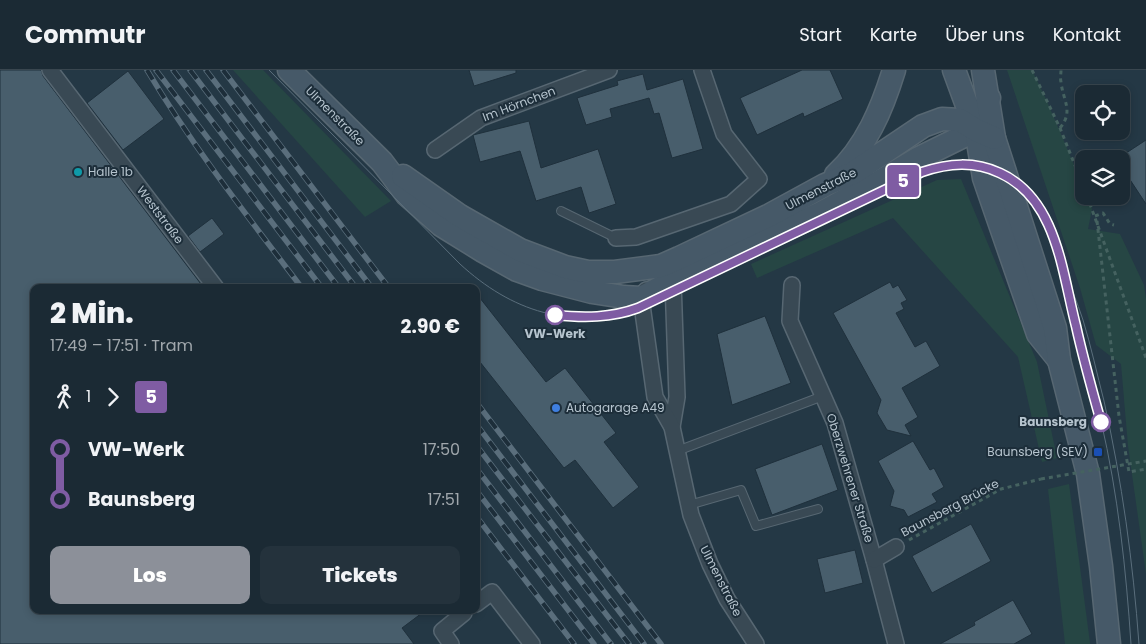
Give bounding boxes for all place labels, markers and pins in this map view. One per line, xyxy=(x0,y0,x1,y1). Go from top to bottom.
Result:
place label: Halle 1b xyxy=(88,163,133,180)
marker: Halle 1b xyxy=(72,166,84,178)
marker: VW-Werk xyxy=(545,305,565,325)
place label: VW-Werk xyxy=(525,325,586,342)
place label: Autogarage A49 xyxy=(566,399,665,416)
marker: Autogarage A49 xyxy=(550,402,562,414)
marker: Baunsberg xyxy=(1091,412,1111,432)
place label: Baunsberg xyxy=(1019,413,1087,430)
place label: Baunsberg (SEV) xyxy=(987,443,1088,460)
marker: Baunsberg (SEV) xyxy=(1092,446,1104,458)

